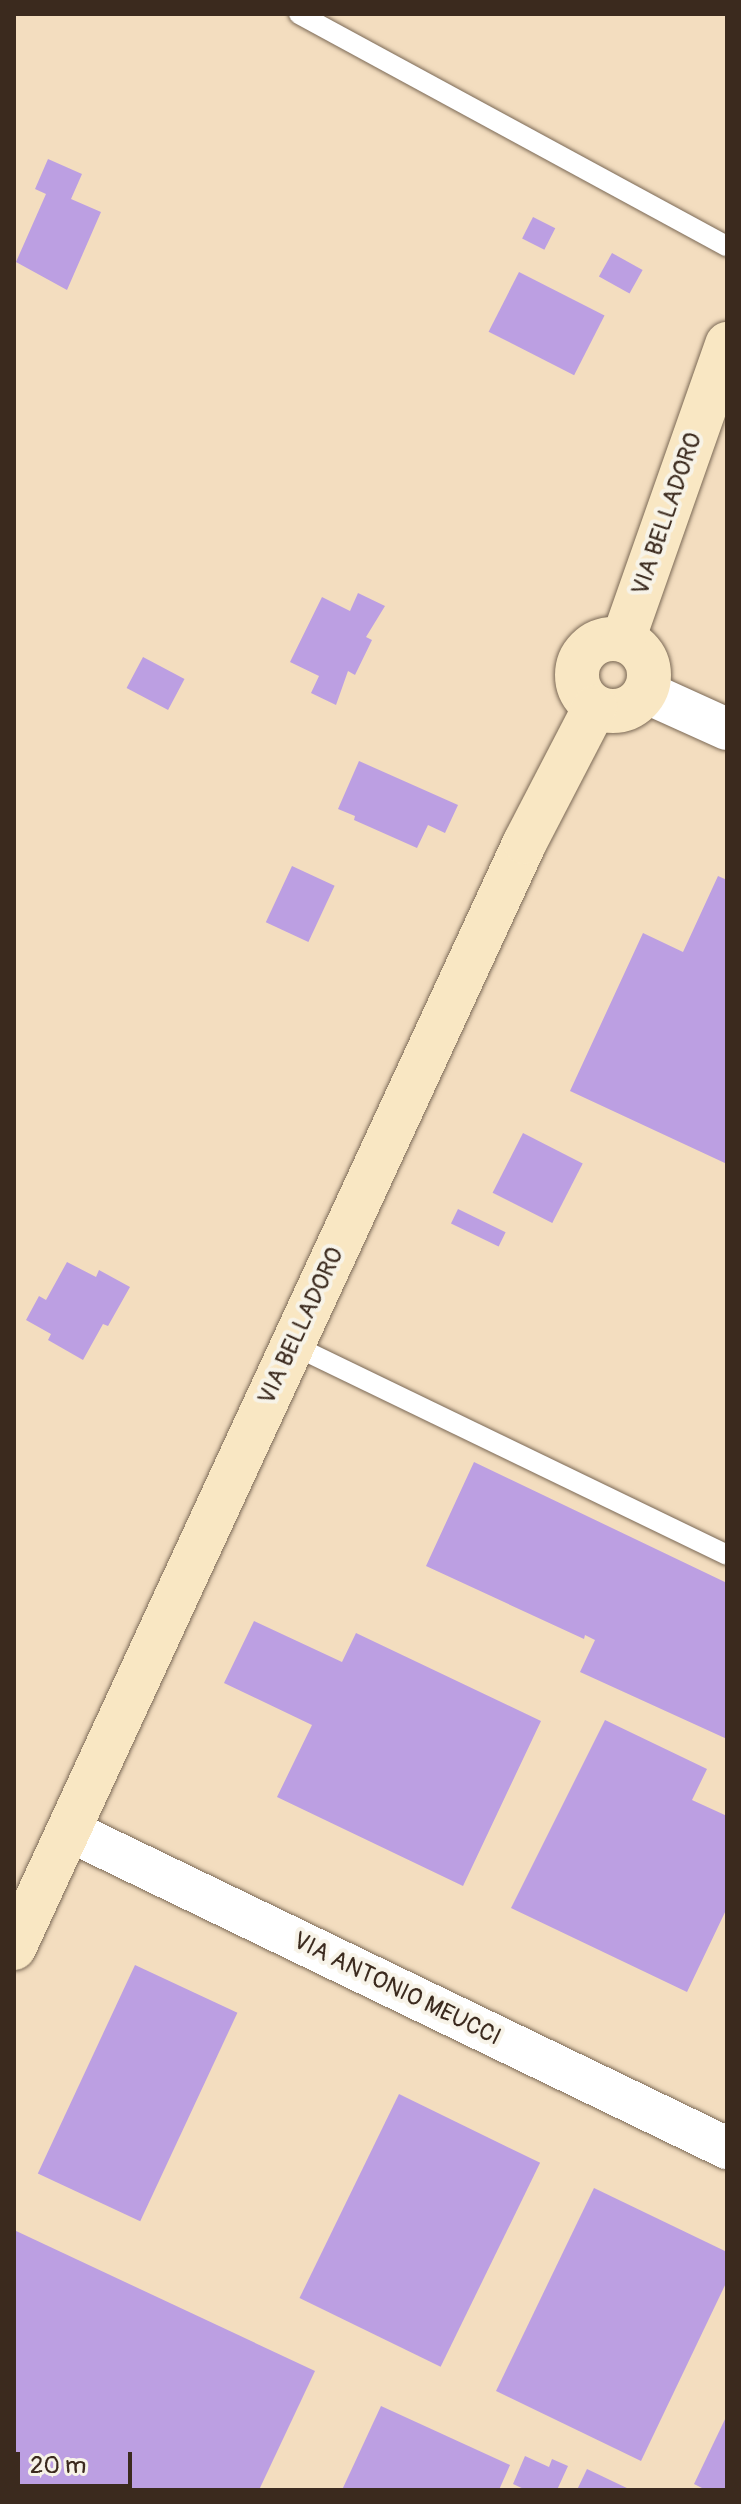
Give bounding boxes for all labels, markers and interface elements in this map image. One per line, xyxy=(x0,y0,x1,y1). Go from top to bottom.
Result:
street label: VIA BELLADORO xyxy=(626,429,708,599)
street label: VIA BELLADORO xyxy=(252,1243,350,1409)
street label: VIA ANTONIO MEUCCI xyxy=(288,1926,506,2052)
scale bar xyxy=(20,2436,136,2486)
text: 20 m xyxy=(30,2451,86,2480)

